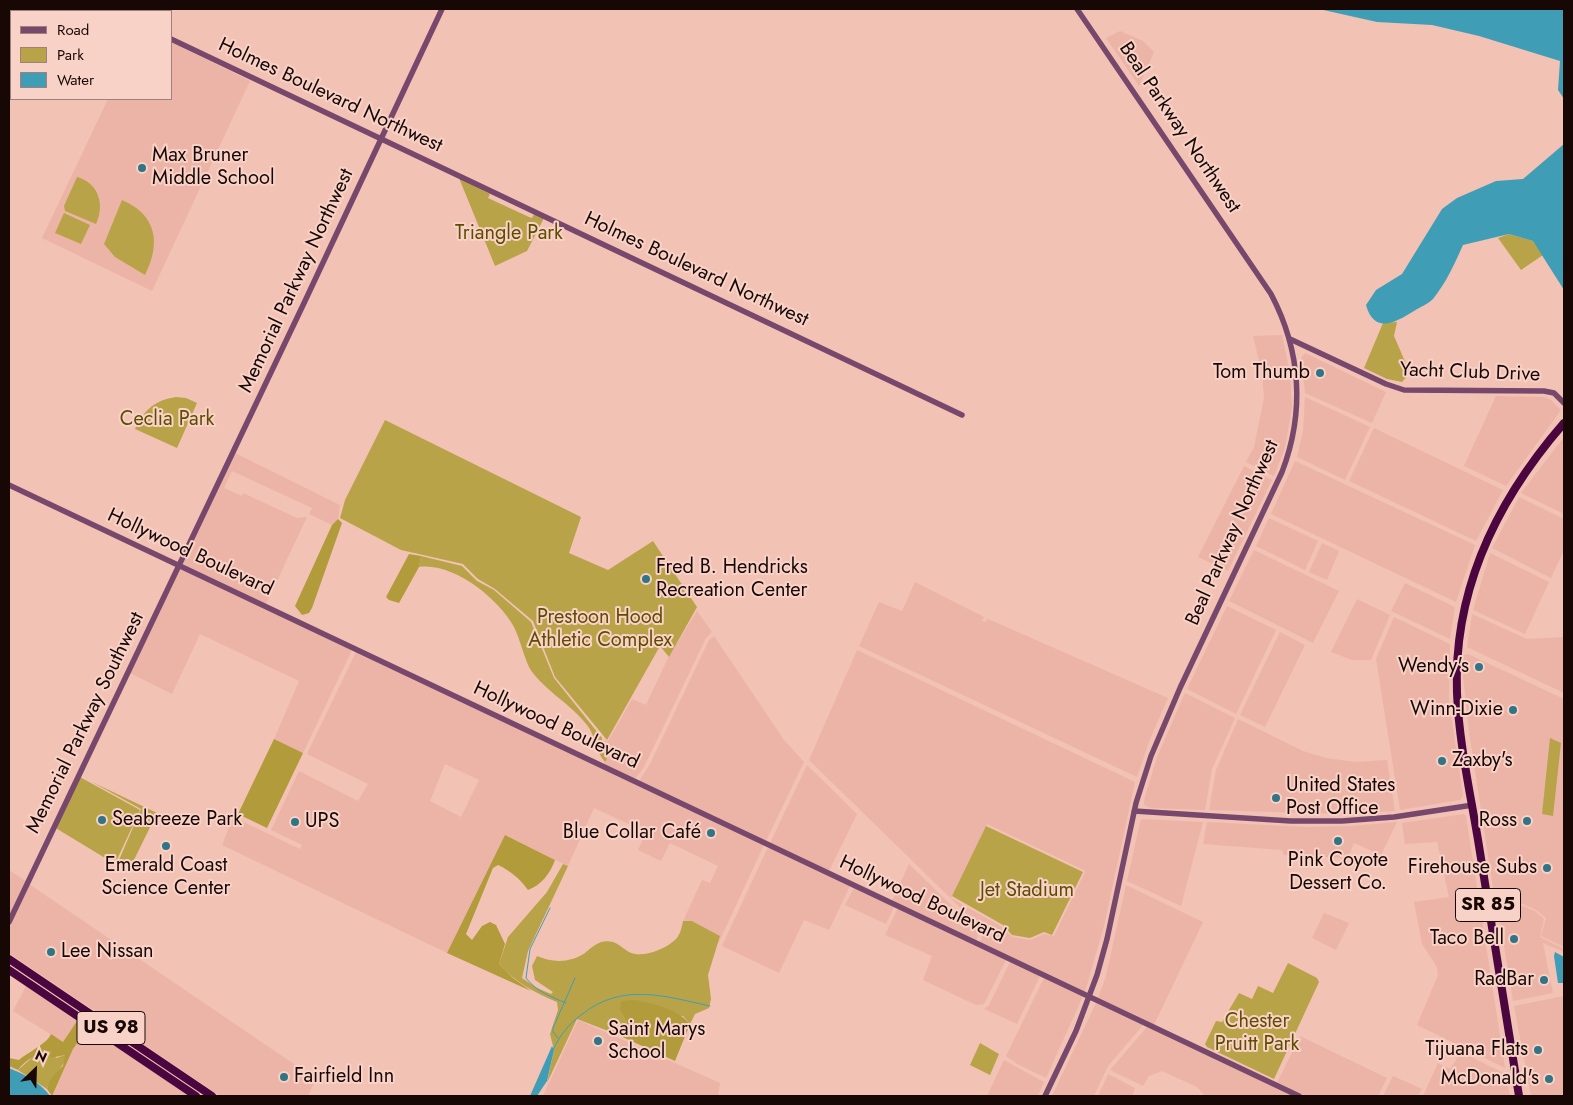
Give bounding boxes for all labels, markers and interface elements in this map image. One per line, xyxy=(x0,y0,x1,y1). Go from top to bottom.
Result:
legend xyxy=(10,10,172,100)
text: Road xyxy=(57,19,89,41)
street label: Holmes Boulevard Northwest xyxy=(214,33,446,159)
street label: Beal Parkway Northwest xyxy=(1113,38,1245,218)
text: Park xyxy=(57,44,84,66)
text: Water xyxy=(57,69,94,91)
place label: Max Bruner Middle School xyxy=(152,144,275,191)
marker: Max Bruner Middle School xyxy=(136,162,148,174)
street label: Memorial Parkway Northwest xyxy=(235,165,359,397)
street label: Holmes Boulevard Northwest xyxy=(580,207,812,333)
park label: Triangle Park xyxy=(455,222,563,246)
street label: Yacht Club Drive xyxy=(1399,359,1541,387)
place label: Tom Thumb xyxy=(1213,361,1310,385)
marker: Tom Thumb xyxy=(1314,367,1326,379)
park label: Ceclia Park xyxy=(120,408,214,432)
street label: Beal Parkway Northwest xyxy=(1181,437,1285,629)
street label: Hollywood Boulevard xyxy=(103,504,277,602)
place label: Fred B. Hendricks Recreation Center xyxy=(656,556,808,603)
marker: Fred B. Hendricks Recreation Center xyxy=(640,573,652,585)
park label: Prestoon Hood Athletic Complex xyxy=(528,606,672,653)
street label: Memorial Parkway Southwest xyxy=(22,608,150,838)
place label: Wendy's xyxy=(1398,655,1469,679)
marker: Wendy's xyxy=(1473,661,1485,673)
street label: Hollywood Boulevard xyxy=(469,677,643,775)
place label: Winn-Dixie xyxy=(1410,698,1503,722)
marker: Winn-Dixie xyxy=(1507,704,1519,716)
place label: Zaxby's xyxy=(1452,749,1513,773)
marker: Zaxby's xyxy=(1436,755,1448,767)
place label: United States Post Office xyxy=(1286,774,1395,821)
marker: United States Post Office xyxy=(1270,792,1282,804)
place label: Seabreeze Park xyxy=(112,808,242,832)
place label: Ross xyxy=(1479,809,1517,833)
place label: UPS xyxy=(305,810,339,834)
marker: Seabreeze Park xyxy=(96,814,108,826)
marker: Ross xyxy=(1521,815,1533,827)
marker: UPS xyxy=(289,816,301,828)
place label: Blue Collar Café xyxy=(563,821,701,845)
marker: Blue Collar Café xyxy=(705,827,717,839)
marker: Pink Coyote Dessert Co. xyxy=(1332,835,1344,847)
marker: Emerald Coast Science Center xyxy=(160,840,172,852)
place label: Pink Coyote Dessert Co. xyxy=(1288,849,1388,896)
street label: Hollywood Boulevard xyxy=(835,851,1009,949)
place label: Emerald Coast Science Center xyxy=(102,854,230,901)
place label: Firehouse Subs xyxy=(1408,856,1537,880)
marker: Firehouse Subs xyxy=(1541,862,1553,874)
park label: Jet Stadium xyxy=(980,879,1074,903)
road number: SR 85 xyxy=(1456,888,1520,922)
place label: Taco Bell xyxy=(1430,927,1504,951)
marker: Taco Bell xyxy=(1508,933,1520,945)
place label: Lee Nissan xyxy=(61,940,154,964)
marker: Lee Nissan xyxy=(45,946,57,958)
place label: RadBar xyxy=(1474,968,1534,992)
marker: RadBar xyxy=(1538,974,1550,986)
park label: Chester Pruitt Park xyxy=(1215,1010,1299,1057)
road number: US 98 xyxy=(77,1011,145,1044)
place label: Saint Marys School xyxy=(608,1018,705,1065)
marker: Saint Marys School xyxy=(592,1035,604,1047)
place label: Tijuana Flats xyxy=(1425,1038,1528,1062)
marker: Tijuana Flats xyxy=(1532,1044,1544,1056)
north arrow xyxy=(10,1045,60,1095)
text: N xyxy=(32,1045,50,1068)
place label: Fairfield Inn xyxy=(294,1065,394,1089)
place label: McDonald's xyxy=(1441,1067,1539,1091)
marker: Fairfield Inn xyxy=(278,1071,290,1083)
marker: McDonald's xyxy=(1543,1073,1555,1085)

